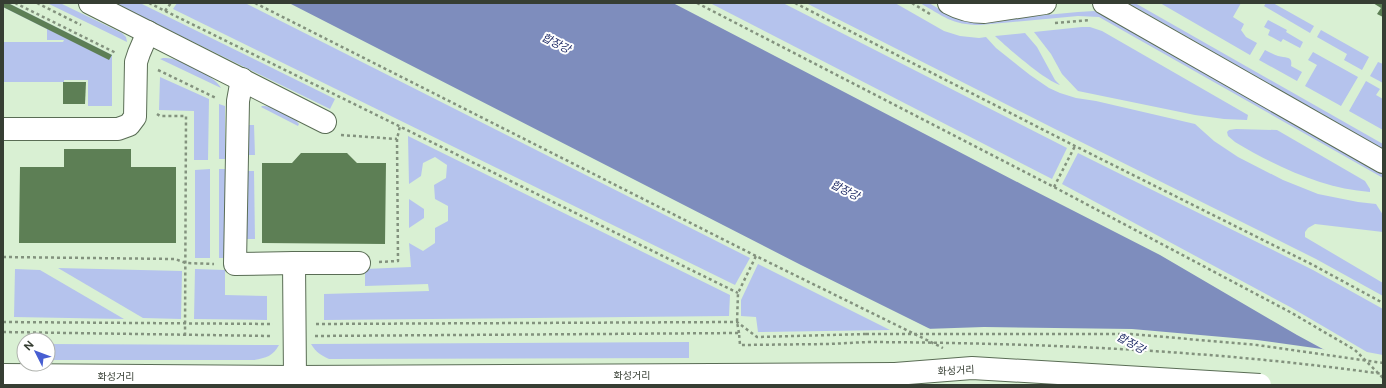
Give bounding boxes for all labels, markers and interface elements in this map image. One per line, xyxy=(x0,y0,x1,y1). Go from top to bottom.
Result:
water label: 합장강 xyxy=(539,31,574,57)
water label: 합장강 xyxy=(828,178,863,204)
water label: 합장강 xyxy=(1114,330,1149,357)
north arrow xyxy=(16,332,56,372)
text: N xyxy=(21,338,37,353)
street label: 화성거리 xyxy=(937,363,975,378)
street label: 화성거리 xyxy=(614,369,650,382)
street label: 화성거리 xyxy=(98,370,134,383)

